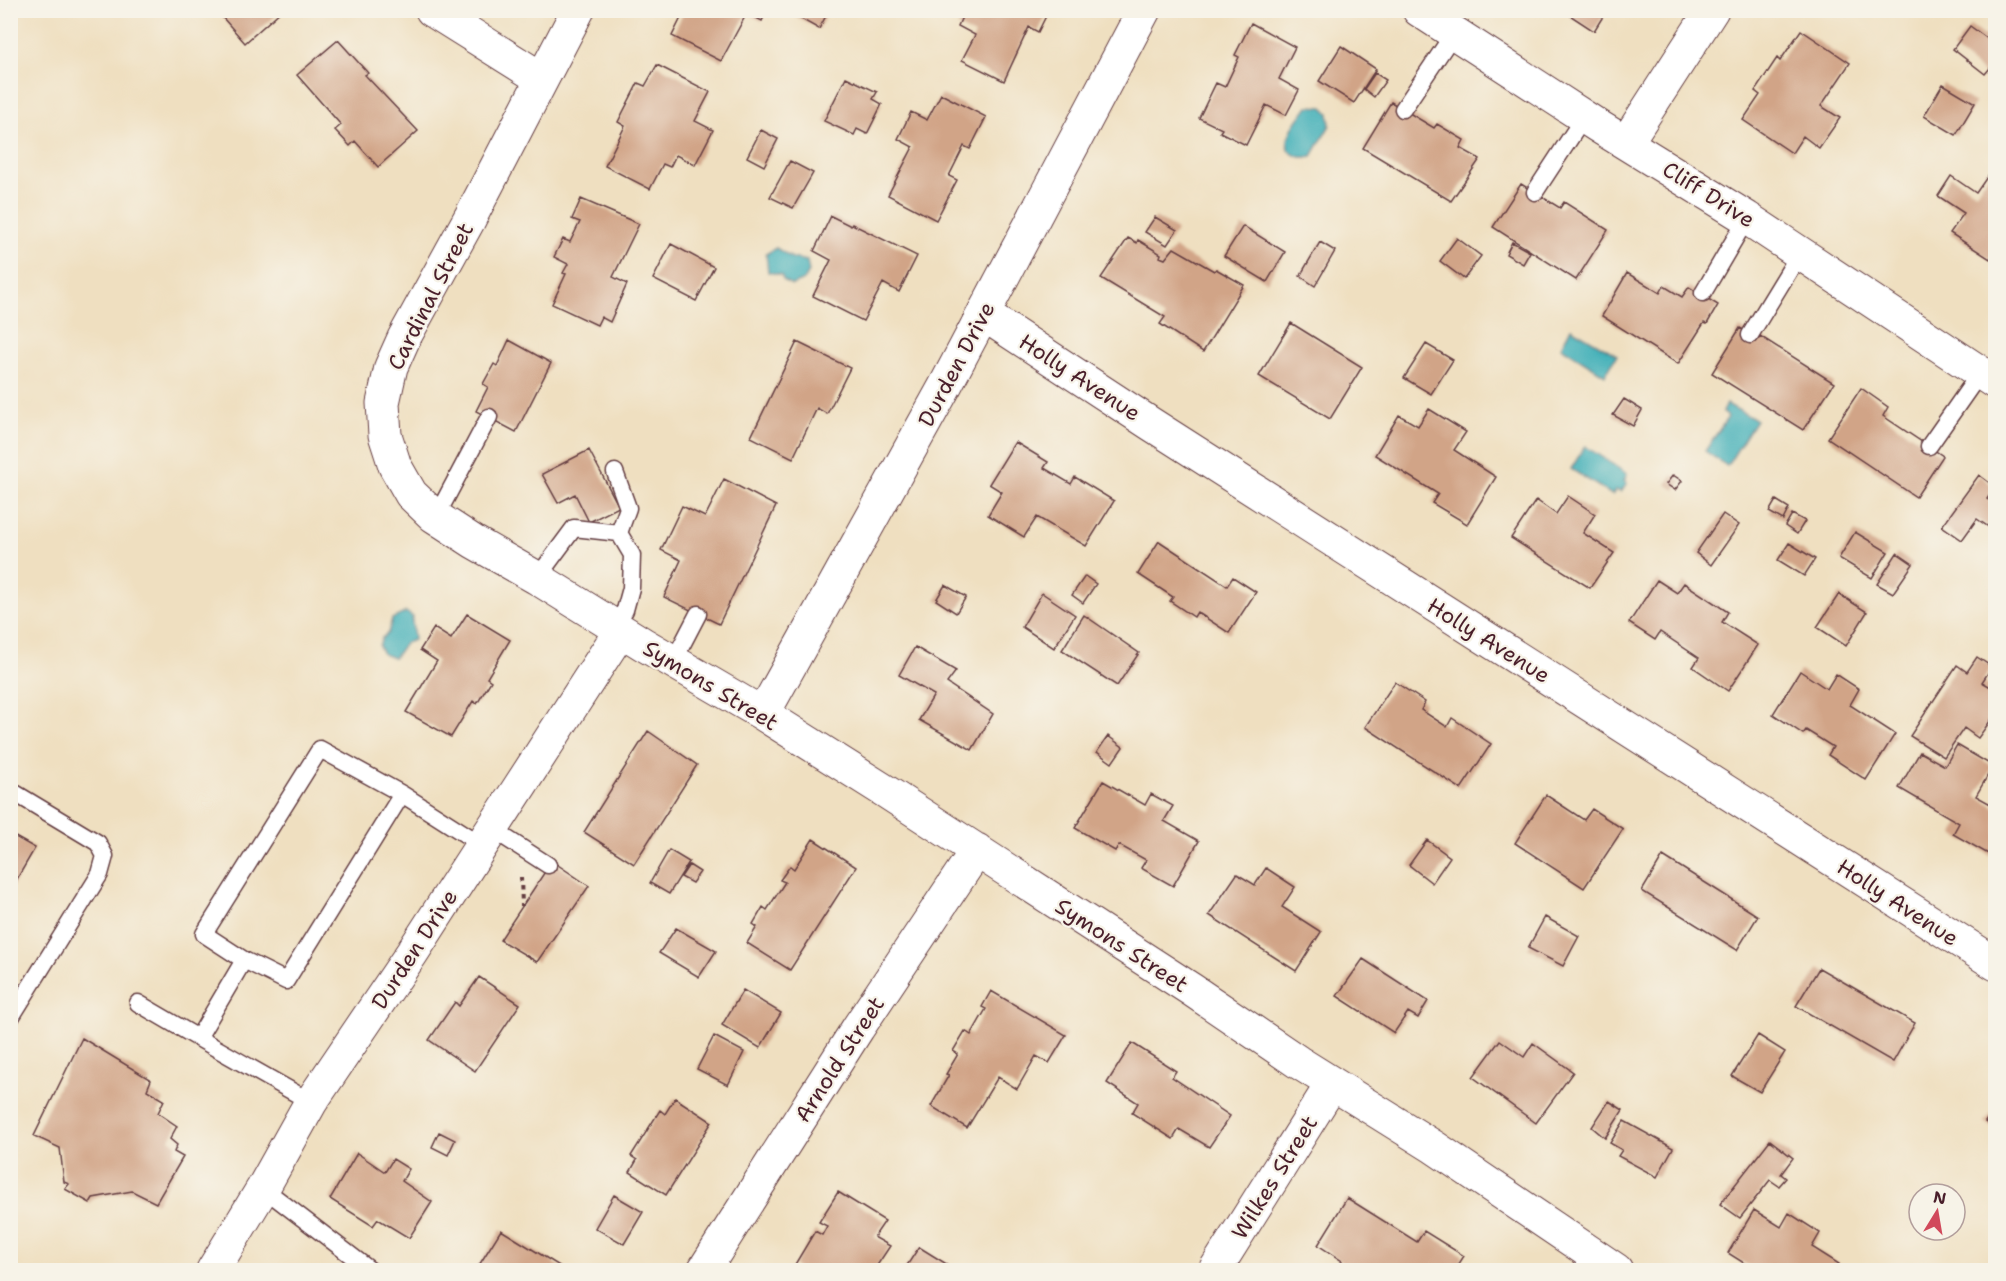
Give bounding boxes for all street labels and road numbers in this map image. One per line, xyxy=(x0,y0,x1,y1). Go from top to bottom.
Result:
street label: Cliff Drive xyxy=(1657,155,1760,234)
street label: Cardinal Street xyxy=(381,218,480,375)
street label: Durden Drive xyxy=(911,297,1002,432)
street label: Holly Avenue xyxy=(1013,327,1146,428)
street label: Holly Avenue xyxy=(1422,591,1556,690)
street label: Symons Street xyxy=(638,634,784,737)
street label: Holly Avenue xyxy=(1831,852,1964,953)
street label: Durden Drive xyxy=(365,884,464,1015)
street label: Symons Street xyxy=(1050,892,1194,999)
street label: Arnold Street xyxy=(788,991,891,1128)
street label: Wilkes Street xyxy=(1225,1110,1324,1245)

